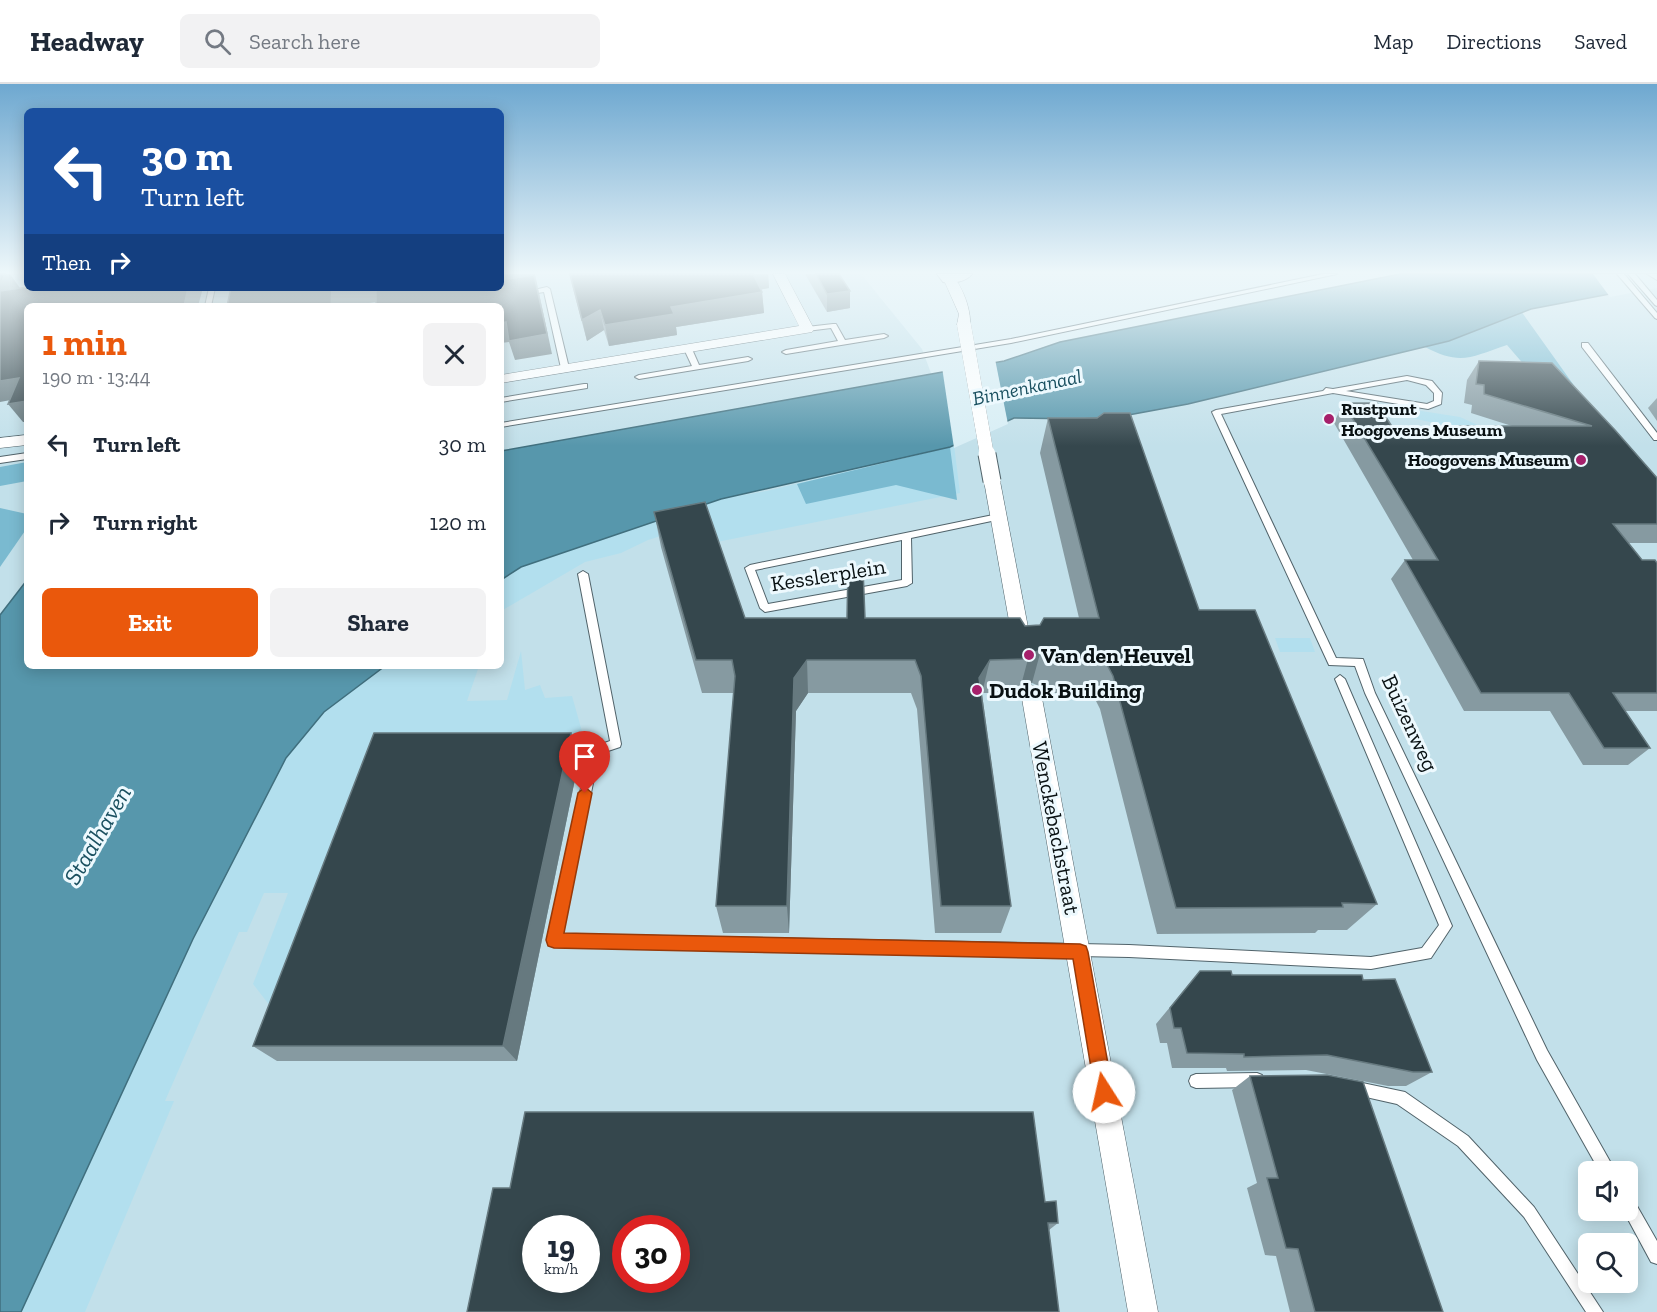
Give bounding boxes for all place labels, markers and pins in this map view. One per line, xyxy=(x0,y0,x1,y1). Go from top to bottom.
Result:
place label: Rustpunt Hoogovens Museum xyxy=(1341,398,1503,441)
marker: Rustpunt Hoogovens Museum xyxy=(1322,412,1336,426)
place label: Hoogovens Museum xyxy=(1408,449,1569,471)
marker: Hoogovens Museum xyxy=(1574,453,1588,467)
place label: Van den Heuvel xyxy=(1041,642,1191,669)
marker: Van den Heuvel xyxy=(1022,648,1036,662)
place label: Dudok Building xyxy=(989,677,1142,704)
marker: Dudok Building xyxy=(970,683,984,697)
pin xyxy=(559,731,610,793)

